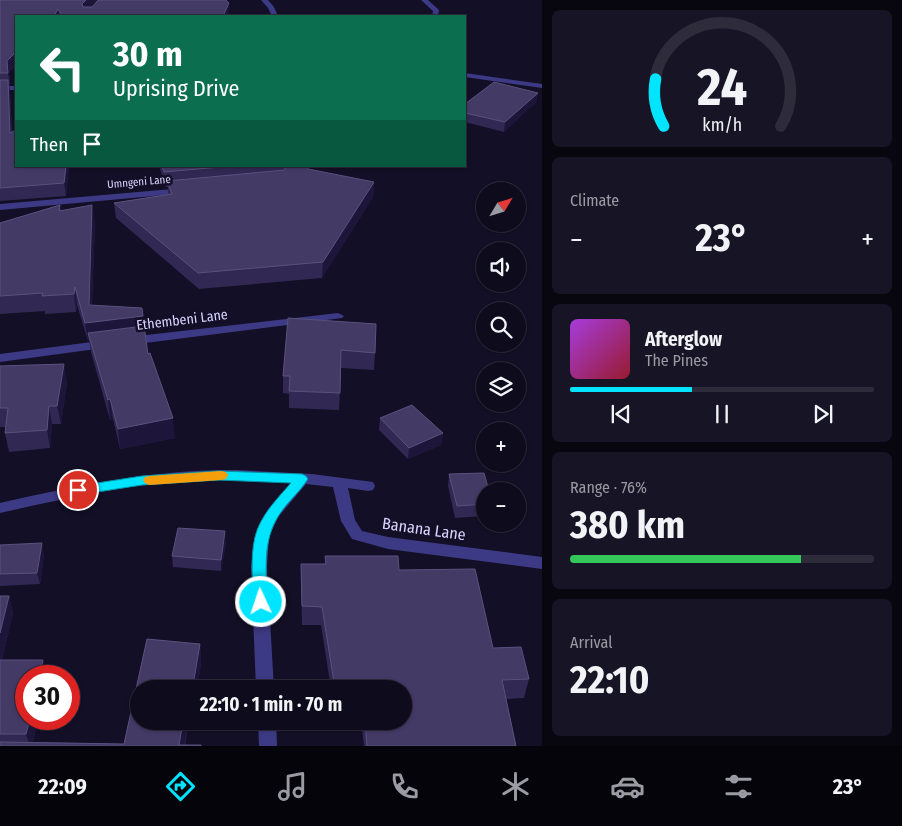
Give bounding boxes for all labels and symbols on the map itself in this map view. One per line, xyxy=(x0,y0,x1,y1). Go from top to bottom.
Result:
street label: Umngeni Lane xyxy=(107,173,171,191)
north arrow xyxy=(476,182,526,232)
street label: Ethembeni Lane xyxy=(135,306,229,334)
pin xyxy=(57,469,99,511)
street label: Banana Lane xyxy=(381,514,467,544)
position arrow xyxy=(234,575,286,627)
speed limit sign: 30 xyxy=(15,665,80,730)

